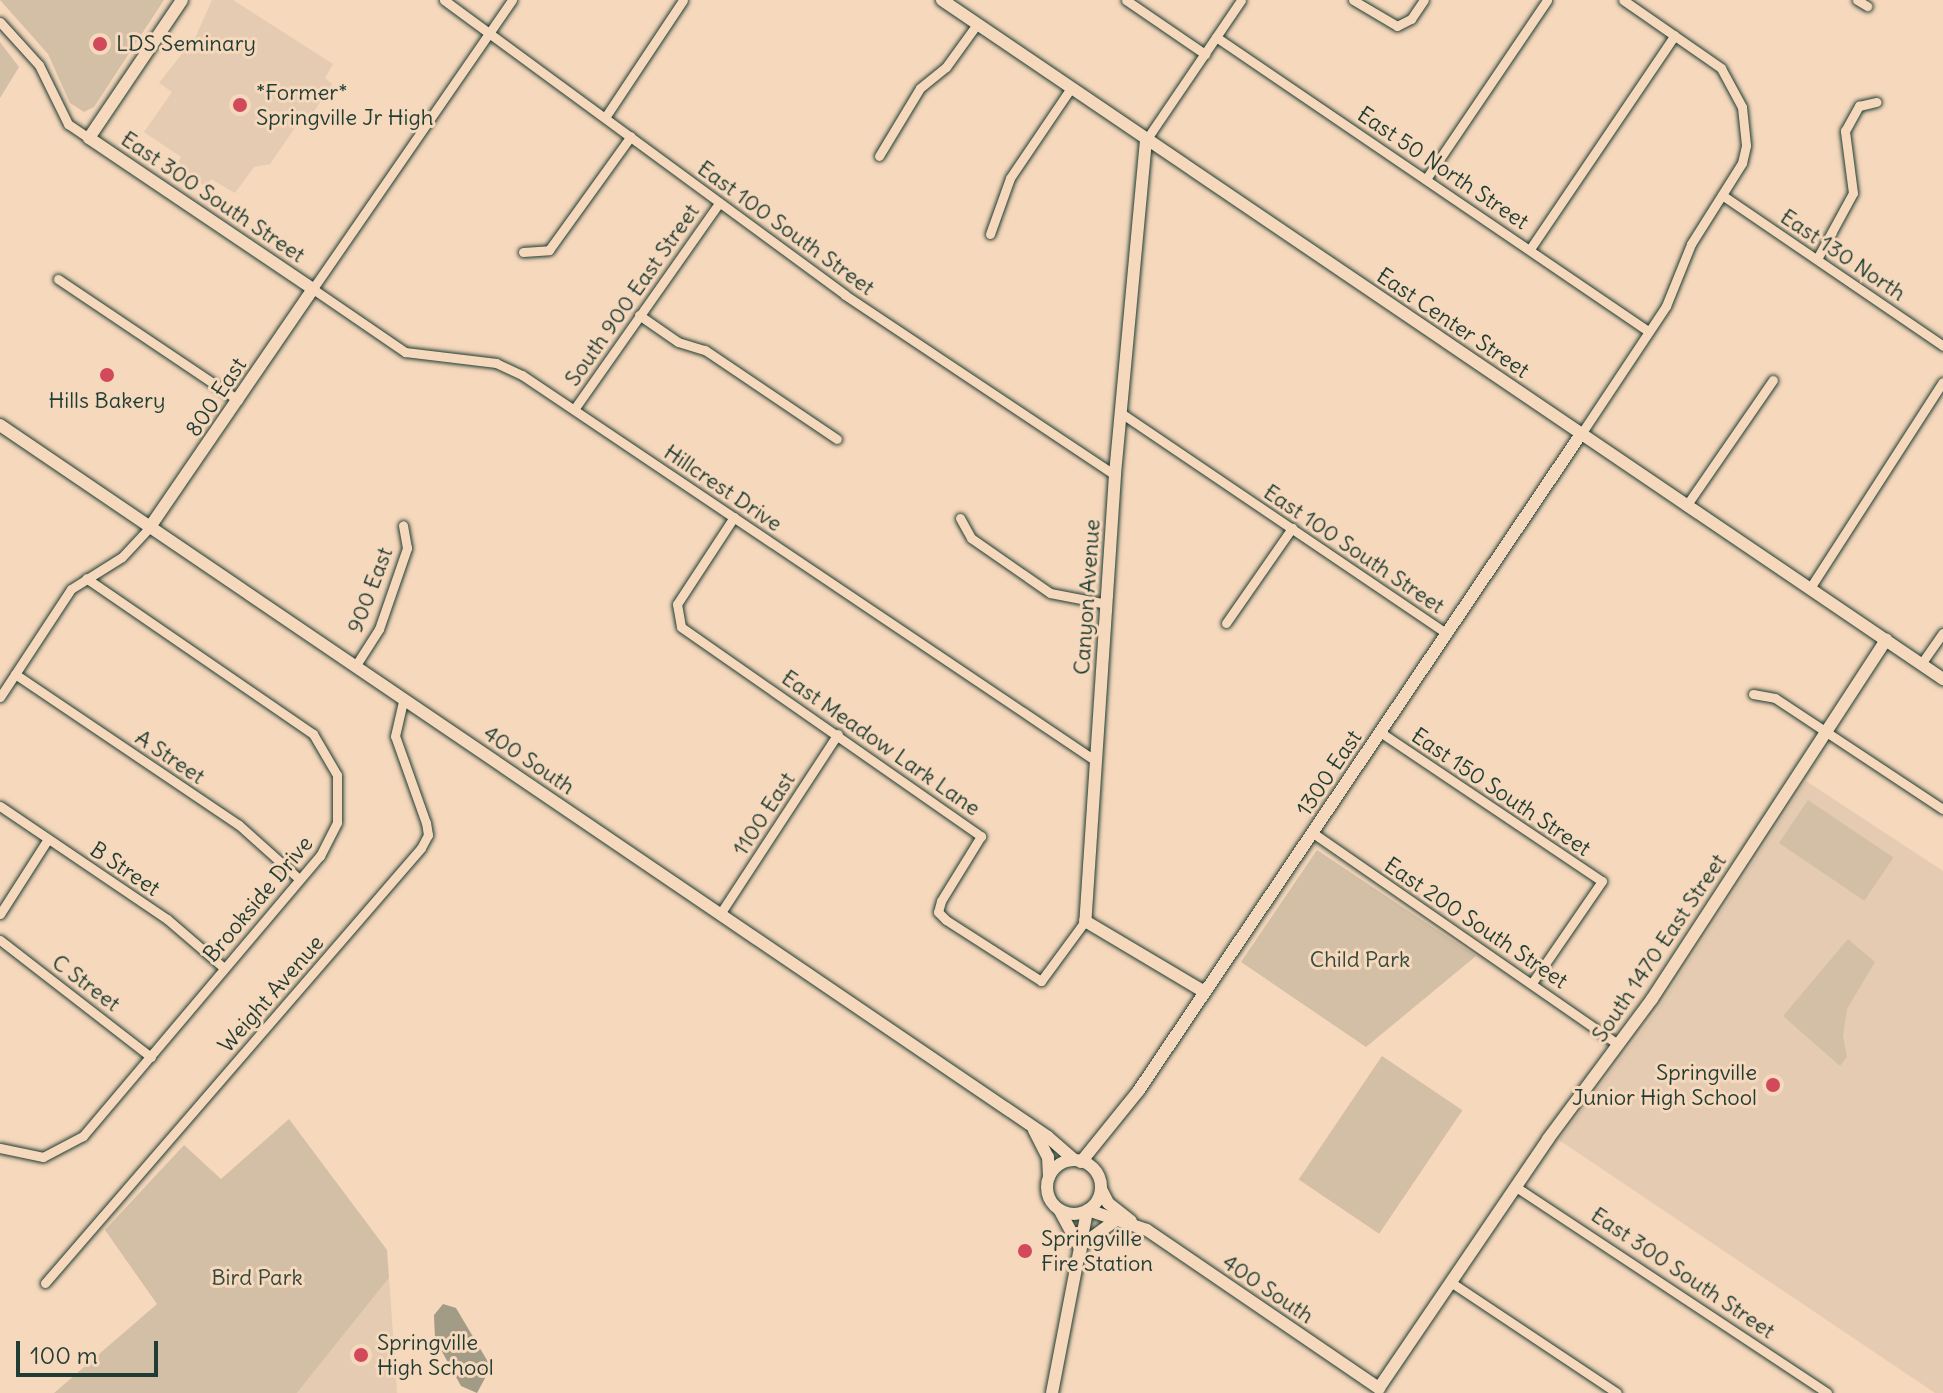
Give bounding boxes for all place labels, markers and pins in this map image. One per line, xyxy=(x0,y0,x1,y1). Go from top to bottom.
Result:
place label: LDS Seminary xyxy=(116,31,256,57)
marker: LDS Seminary xyxy=(91,35,109,53)
place label: *Former* Springville Jr High xyxy=(256,79,433,130)
marker: *Former* Springville Jr High xyxy=(231,96,249,114)
marker: Hills Bakery xyxy=(98,366,116,384)
place label: Hills Bakery xyxy=(48,388,166,414)
place label: Springville Junior High School xyxy=(1572,1059,1757,1110)
marker: Springville Junior High School xyxy=(1764,1076,1782,1094)
place label: Springville Fire Station xyxy=(1041,1225,1153,1276)
marker: Springville Fire Station xyxy=(1016,1242,1034,1260)
place label: Springville High School xyxy=(377,1329,494,1380)
marker: Springville High School xyxy=(352,1346,370,1364)

